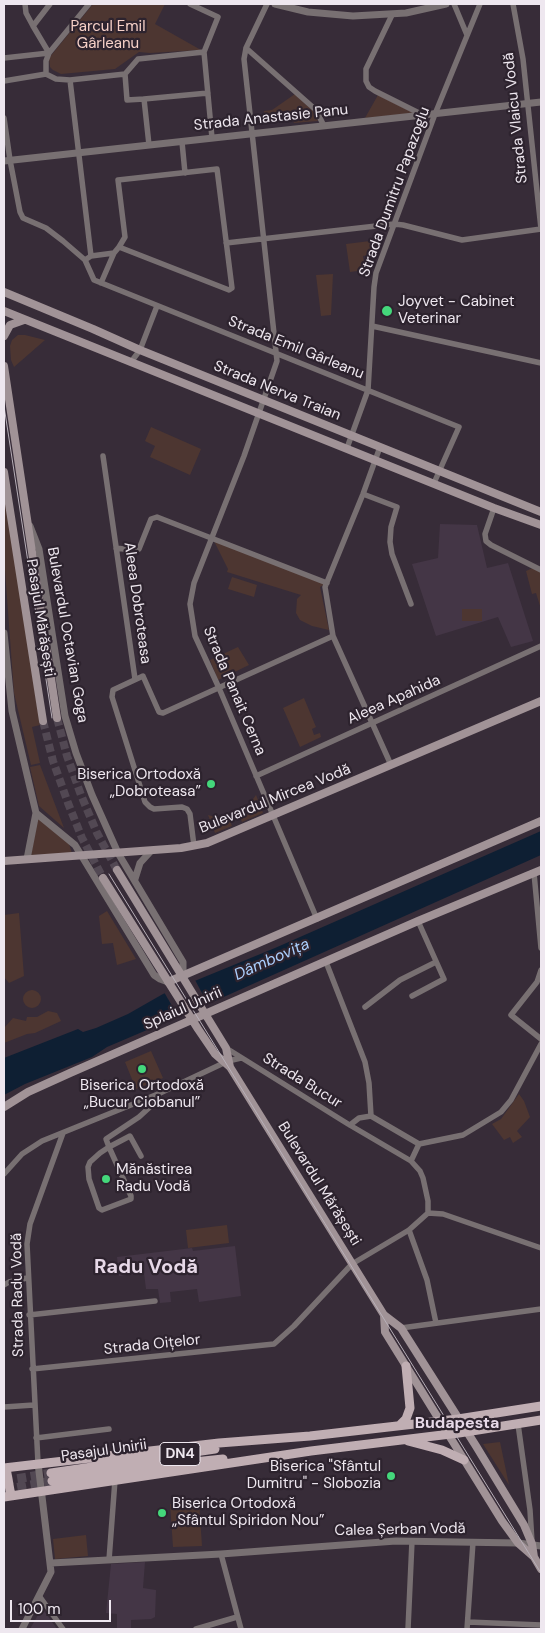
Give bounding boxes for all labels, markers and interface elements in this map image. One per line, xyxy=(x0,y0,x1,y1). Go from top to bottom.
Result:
park label: Parcul Emil Gârleanu xyxy=(70,18,146,53)
street label: Strada Vlaicu Vodă xyxy=(500,52,532,184)
street label: Strada Anastasie Panu xyxy=(193,101,349,135)
street label: Strada Dumitru Papazoglu xyxy=(356,105,434,279)
place label: Joyvet - Cabinet Veterinar xyxy=(398,293,515,328)
marker: Joyvet - Cabinet Veterinar xyxy=(380,304,394,318)
street label: Strada Emil Gârleanu xyxy=(225,313,367,383)
street label: Strada Nerva Traian xyxy=(211,357,343,425)
street label: Aleea Dobroteasa xyxy=(120,541,154,665)
street label: Bulevardul Octavian Goga xyxy=(43,546,91,724)
street label: Pasajul Mărășești xyxy=(22,558,58,678)
street label: Strada Panait Cerna xyxy=(199,624,269,758)
street label: Aleea Apahida xyxy=(345,671,443,729)
street label: Bulevardul Mircea Vodă xyxy=(197,760,353,838)
place label: Biserica Ortodoxă „Dobroteasa” xyxy=(77,766,201,801)
marker: Biserica Ortodoxă „Dobroteasa” xyxy=(205,778,217,790)
water label: Dâmbovița xyxy=(231,935,313,985)
street label: Splaiul Unirii xyxy=(141,984,225,1034)
street label: Strada Bucur xyxy=(259,1049,345,1113)
marker: Biserica Ortodoxă „Bucur Ciobanul” xyxy=(136,1063,148,1075)
place label: Biserica Ortodoxă „Bucur Ciobanul” xyxy=(80,1077,204,1112)
street label: Bulevardul Mărășești xyxy=(274,1119,364,1249)
place label: Mănăstirea Radu Vodă xyxy=(116,1161,192,1196)
marker: Mănăstirea Radu Vodă xyxy=(100,1173,112,1185)
street label: Strada Radu Vodă xyxy=(8,1233,28,1357)
district label: Radu Vodă xyxy=(94,1256,198,1280)
street label: Strada Oițelor xyxy=(103,1331,201,1359)
district label: Budapesta xyxy=(415,1414,499,1434)
street label: Pasajul Unirii xyxy=(60,1436,148,1466)
road number: DN4 xyxy=(160,1442,200,1466)
place label: Biserica "Sfântul Dumitru" - Slobozia xyxy=(247,1458,381,1493)
marker: Biserica "Sfântul Dumitru" - Slobozia xyxy=(385,1470,397,1482)
place label: Biserica Ortodoxă „Sfântul Spiridon Nou” xyxy=(172,1495,324,1530)
marker: Biserica Ortodoxă „Sfântul Spiridon Nou” xyxy=(156,1507,168,1519)
street label: Calea Șerban Vodă xyxy=(334,1520,466,1540)
scale bar xyxy=(12,1590,114,1622)
text: 100 m xyxy=(18,1599,61,1619)

